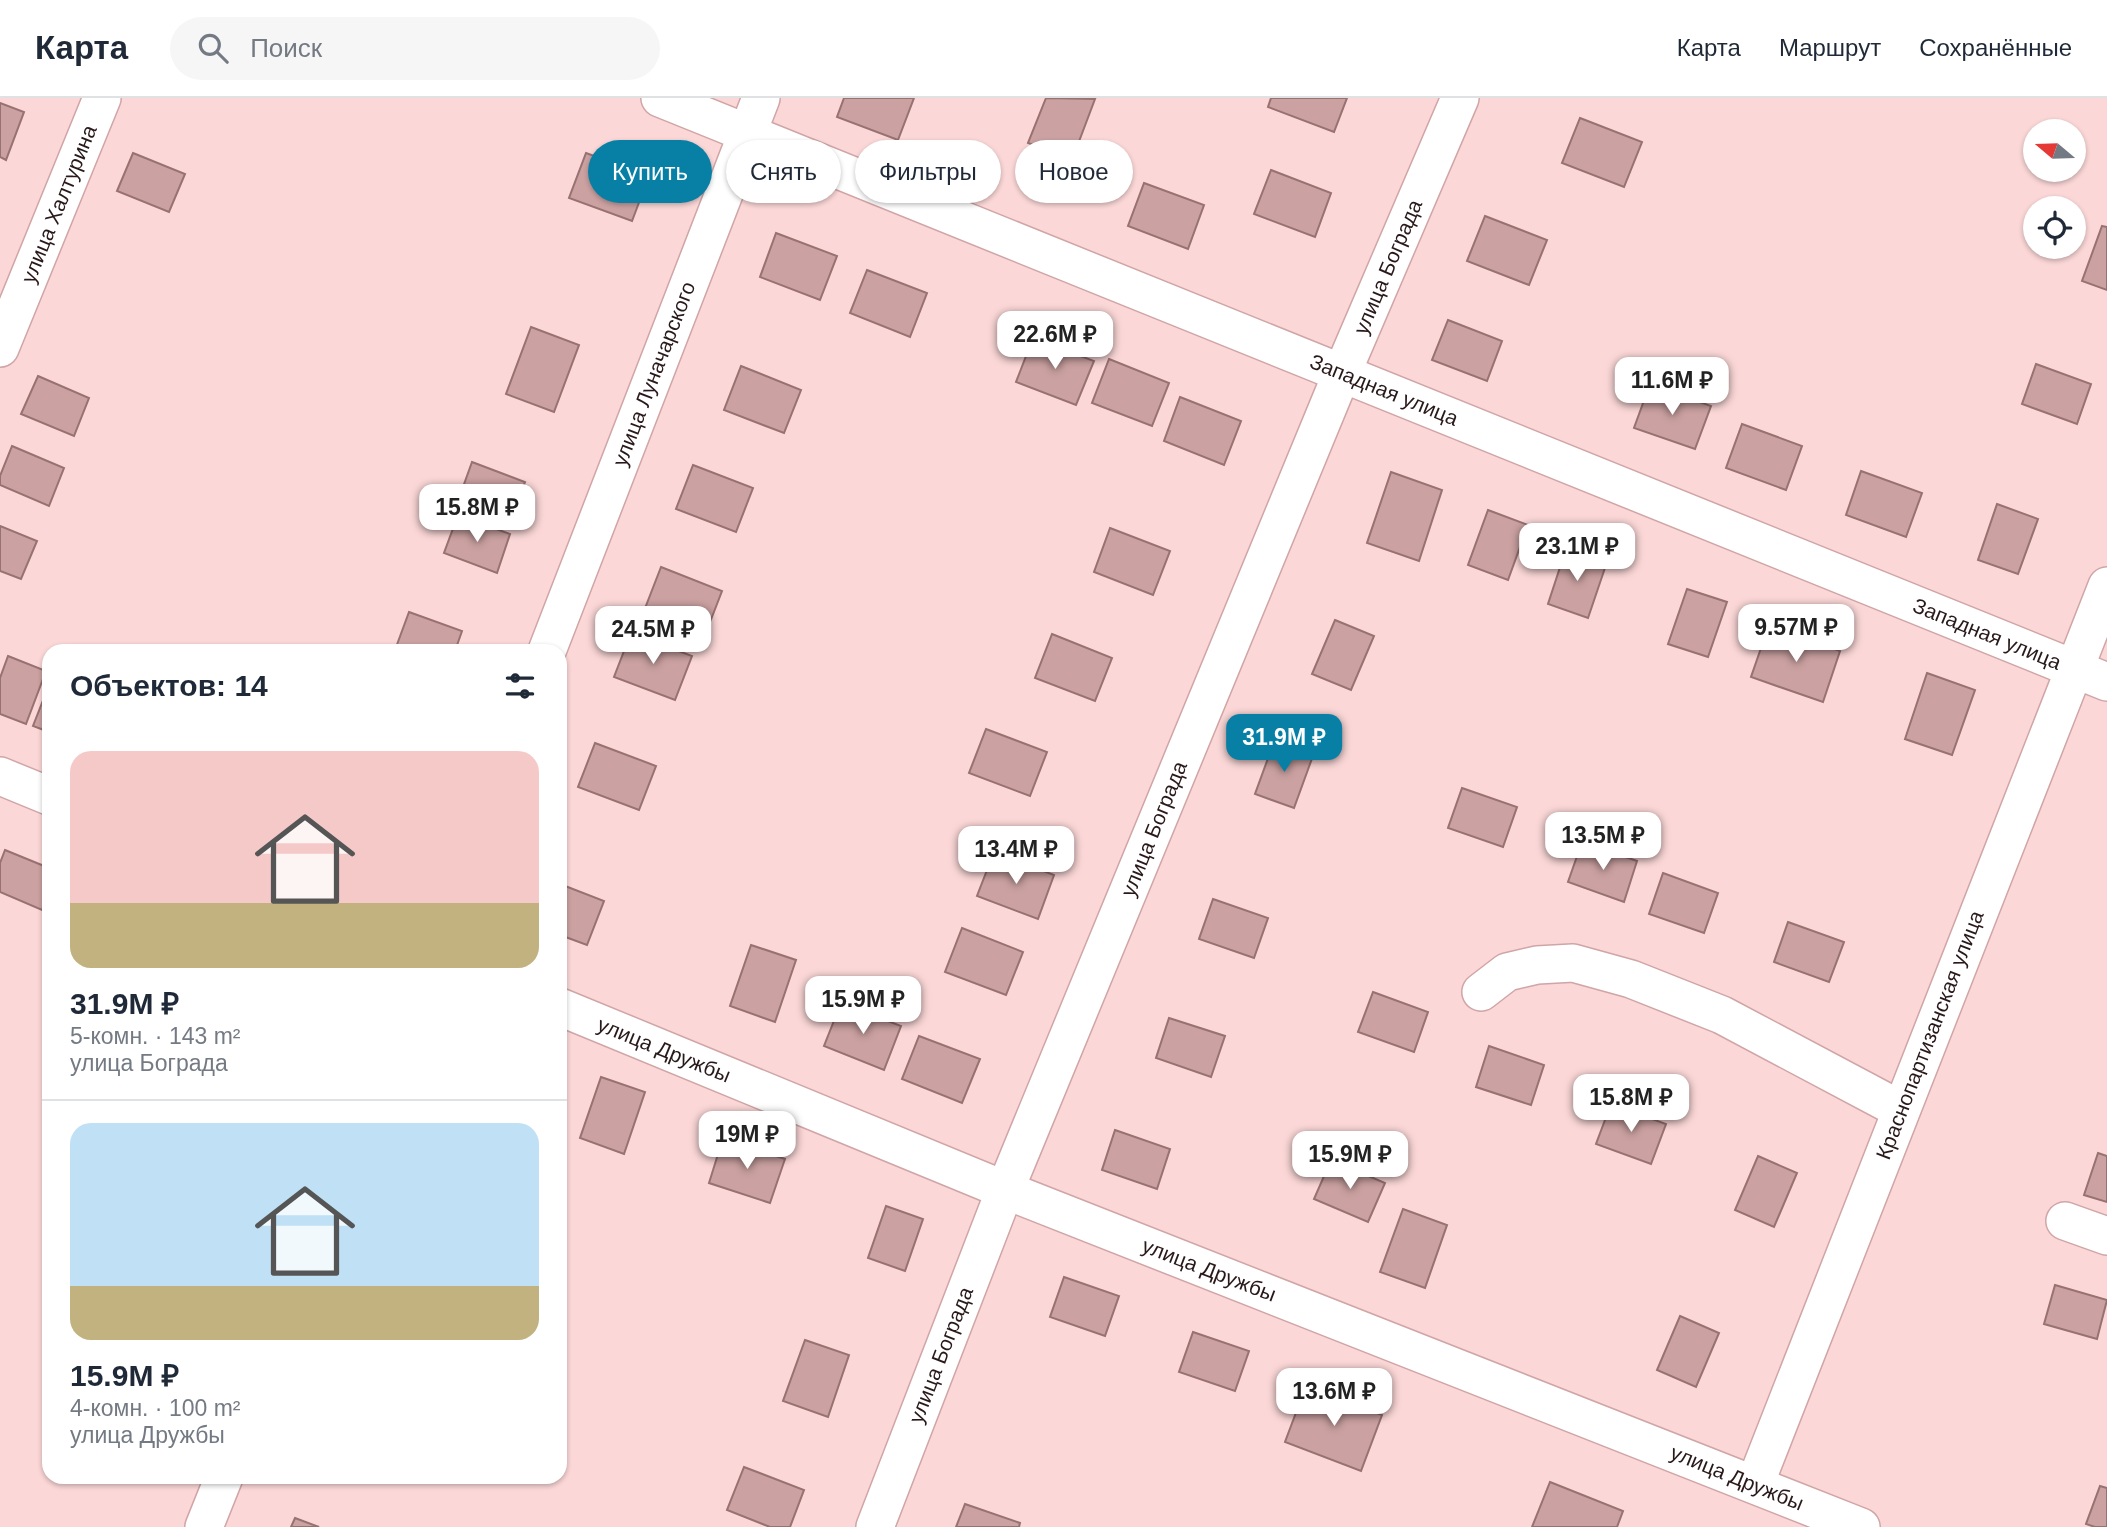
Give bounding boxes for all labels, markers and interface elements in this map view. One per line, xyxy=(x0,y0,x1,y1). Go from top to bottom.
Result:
search box xyxy=(170,17,660,80)
text: Карта xyxy=(35,29,128,66)
icon: search xyxy=(194,29,232,67)
text: Поиск xyxy=(250,33,322,63)
text: Карта xyxy=(1677,34,1741,61)
text: Маршрут xyxy=(1779,34,1881,61)
text: Сохранённые xyxy=(1919,34,2072,61)
north arrow xyxy=(2023,119,2086,182)
map controls xyxy=(2023,119,2086,259)
street label: улица Халтурина xyxy=(16,121,101,286)
chip: Купить xyxy=(588,140,712,203)
chip: Снять xyxy=(726,140,841,203)
chip: Фильтры xyxy=(855,140,1001,203)
chip: Новое xyxy=(1015,140,1133,203)
street label: улица Бограда xyxy=(1349,196,1426,338)
button: locate xyxy=(2023,196,2086,259)
street label: улица Луначарского xyxy=(608,278,699,469)
pin: 22.6M ₽ xyxy=(990,312,1120,371)
text: 22.6M ₽ xyxy=(1013,321,1097,347)
street label: Западная улица xyxy=(1307,349,1462,430)
pin: 11.6M ₽ xyxy=(1607,358,1737,417)
text: 11.6M ₽ xyxy=(1631,367,1713,393)
pin: 15.8M ₽ xyxy=(412,484,542,544)
text: 15.8M ₽ xyxy=(435,494,519,520)
pin: 23.1M ₽ xyxy=(1512,524,1642,583)
text: 23.1M ₽ xyxy=(1535,533,1619,559)
street label: Западная улица xyxy=(1910,593,2065,674)
pin: 9.57M ₽ xyxy=(1731,604,1861,664)
pin: 24.5M ₽ xyxy=(588,606,718,666)
text: 9.57M ₽ xyxy=(1754,614,1838,640)
text: 24.5M ₽ xyxy=(611,616,695,642)
icon: filters xyxy=(501,667,539,705)
text: Объектов: 14 xyxy=(70,669,268,702)
pin: 31.9M ₽ xyxy=(1219,714,1349,774)
text: 31.9M ₽ xyxy=(1242,724,1326,750)
street label: улица Бограда xyxy=(1116,757,1191,900)
icon: home xyxy=(242,796,368,922)
pin: 13.5M ₽ xyxy=(1538,812,1668,872)
text: 13.5M ₽ xyxy=(1561,822,1645,848)
pin: 13.4M ₽ xyxy=(951,826,1081,886)
text: 13.4M ₽ xyxy=(974,836,1058,862)
street label: Краснопартизанская улица xyxy=(1871,907,1988,1162)
pin: 15.9M ₽ xyxy=(798,976,928,1036)
text: 15.9M ₽ xyxy=(821,986,905,1012)
text: 31.9M ₽ xyxy=(70,987,179,1020)
street label: улица Дружбы xyxy=(594,1012,734,1087)
text: 5-комн. · 143 m² xyxy=(70,1023,241,1049)
text: улица Бограда xyxy=(70,1050,228,1076)
pin: 15.8M ₽ xyxy=(1566,1074,1696,1134)
text: 15.8M ₽ xyxy=(1589,1084,1673,1110)
pin: 19M ₽ xyxy=(698,1112,796,1171)
text: 19M ₽ xyxy=(715,1121,779,1147)
pin: 15.9M ₽ xyxy=(1285,1132,1415,1191)
text: 15.9M ₽ xyxy=(1308,1141,1392,1167)
icon: home xyxy=(242,1168,368,1294)
street label: улица Дружбы xyxy=(1139,1233,1279,1306)
street label: улица Бограда xyxy=(904,1283,977,1426)
text: 15.9M ₽ xyxy=(70,1359,179,1392)
pin: 13.6M ₽ xyxy=(1269,1368,1399,1428)
text: 13.6M ₽ xyxy=(1292,1378,1376,1404)
text: 4-комн. · 100 m² xyxy=(70,1395,241,1421)
text: улица Дружбы xyxy=(70,1422,225,1448)
street label: улица Дружбы xyxy=(1667,1440,1807,1515)

